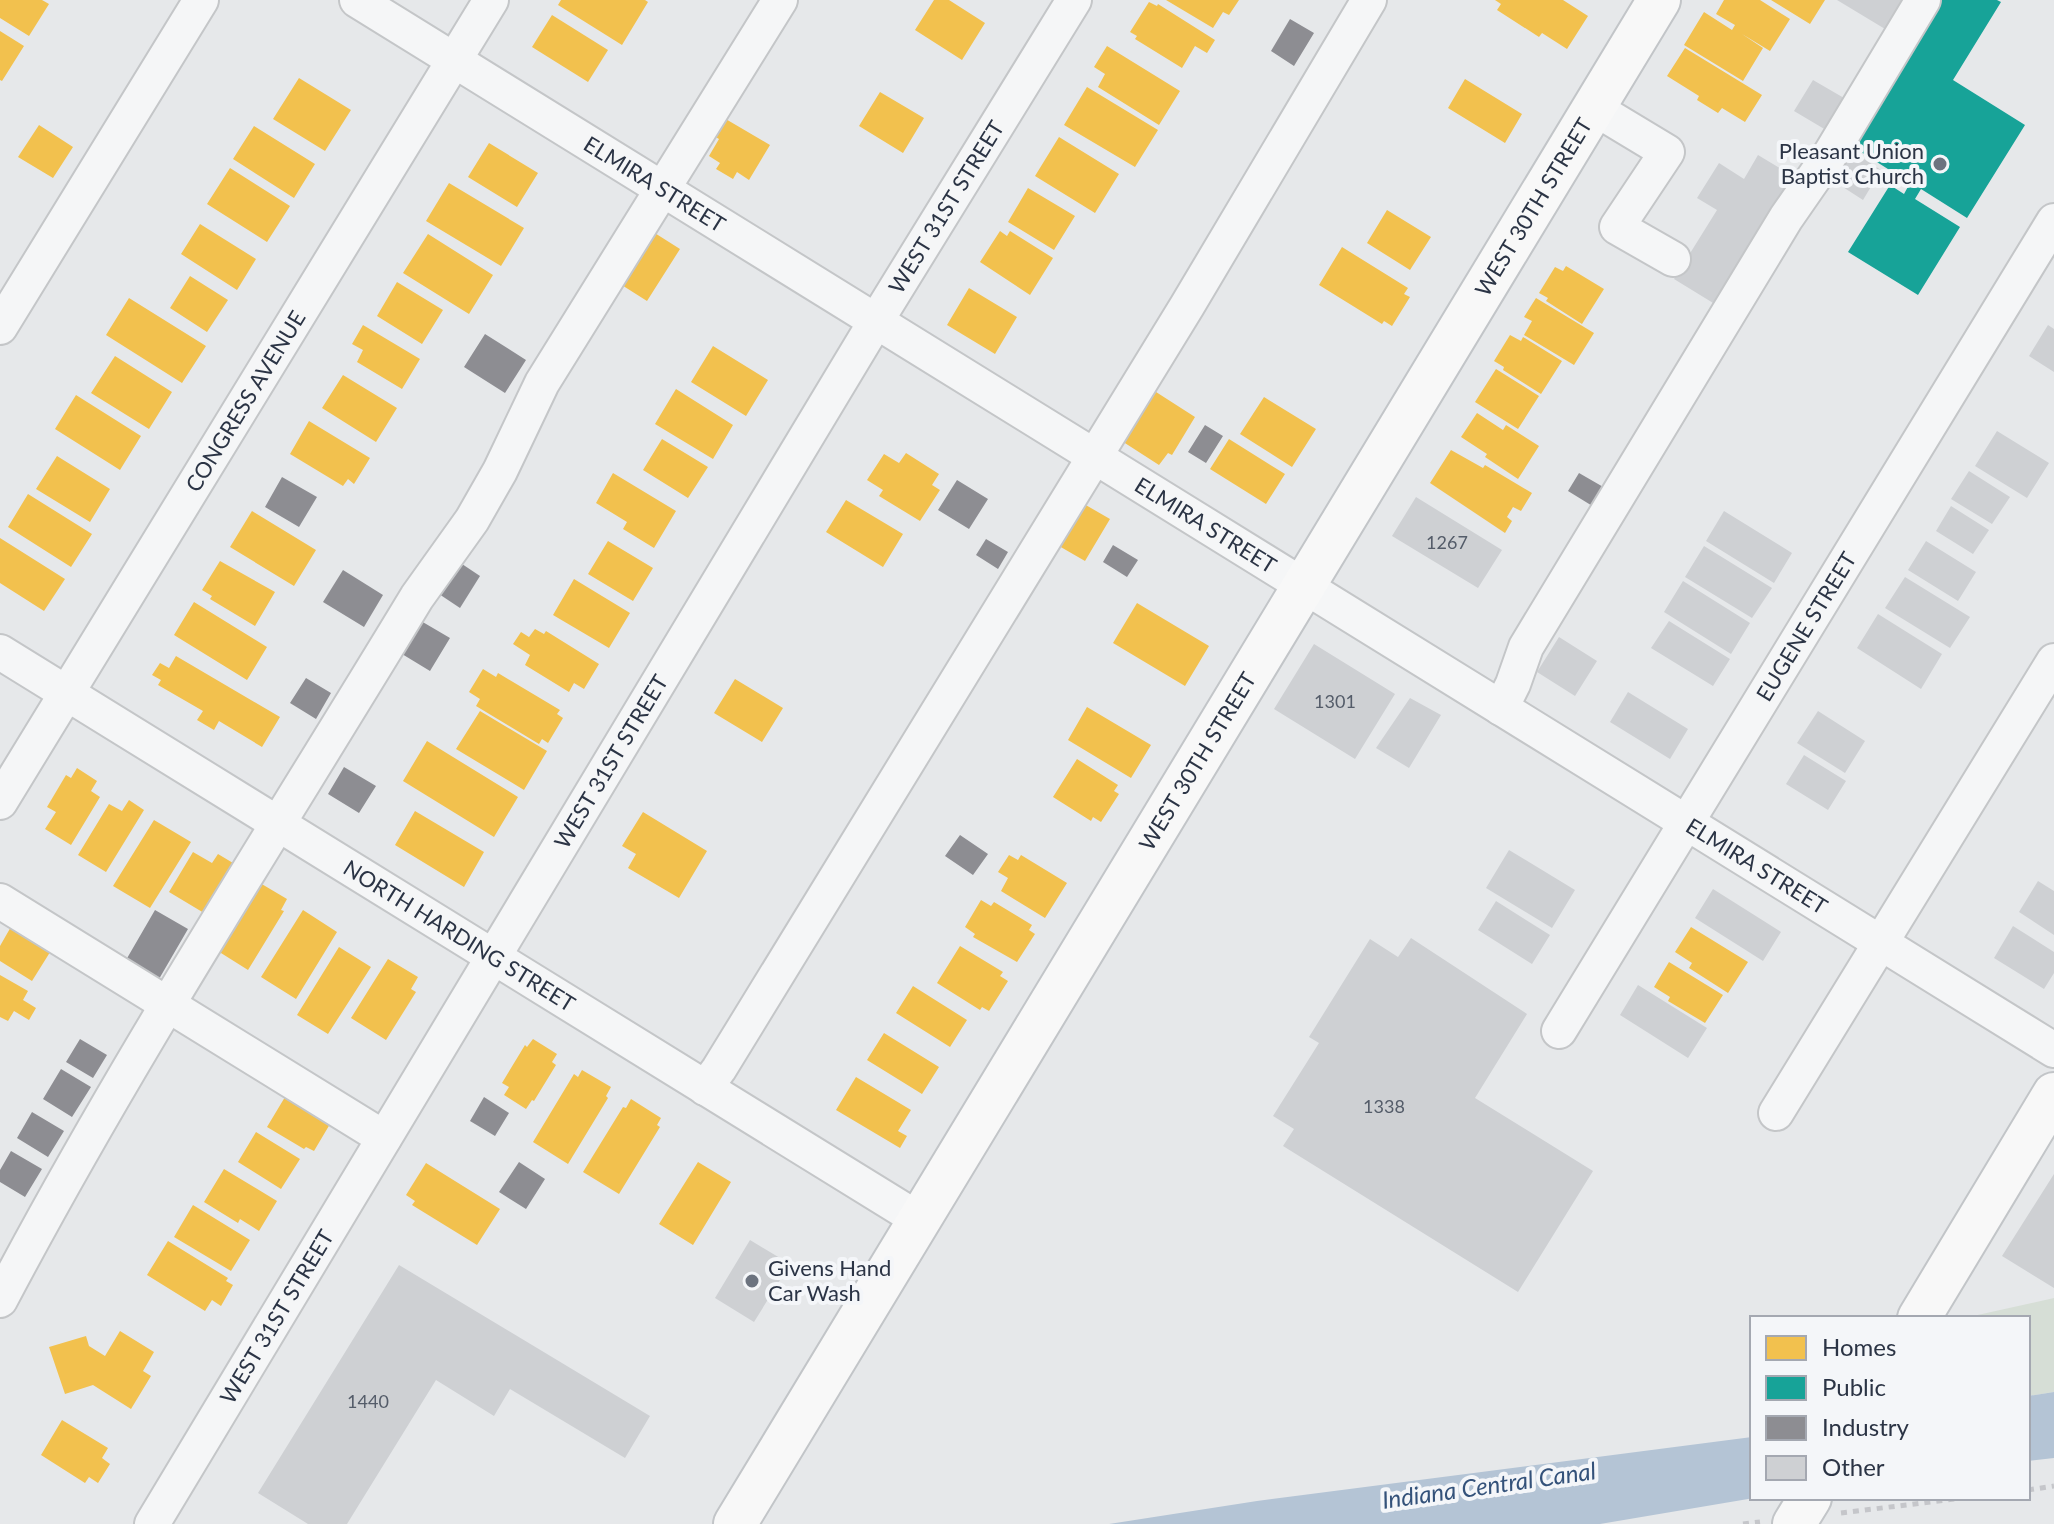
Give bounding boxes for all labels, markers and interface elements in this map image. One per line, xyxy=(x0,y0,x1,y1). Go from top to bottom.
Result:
street label: WEST 30TH STREET xyxy=(1469,113,1597,301)
street label: WEST 31ST STREET xyxy=(882,115,1009,298)
street label: ELMIRA STREET xyxy=(579,130,731,238)
place label: Pleasant Union Baptist Church xyxy=(1779,137,1924,189)
marker: Pleasant Union Baptist Church xyxy=(1931,155,1949,173)
street label: CONGRESS AVENUE xyxy=(179,305,311,496)
street label: ELMIRA STREET xyxy=(1130,471,1282,579)
house number: 1267 xyxy=(1426,531,1468,553)
street label: EUGENE STREET xyxy=(1750,547,1862,706)
street label: WEST 30TH STREET xyxy=(1133,667,1261,855)
street label: WEST 31ST STREET xyxy=(548,669,673,853)
house number: 1301 xyxy=(1314,690,1356,712)
street label: ELMIRA STREET xyxy=(1681,812,1833,920)
street label: NORTH HARDING STREET xyxy=(339,854,580,1017)
house number: 1338 xyxy=(1363,1095,1405,1117)
street label: WEST 31ST STREET xyxy=(214,1225,339,1408)
place label: Givens Hand Car Wash xyxy=(768,1254,891,1306)
marker: Givens Hand Car Wash xyxy=(743,1272,761,1290)
legend xyxy=(1750,1316,2030,1500)
text: Homes xyxy=(1822,1332,1896,1361)
text: Public xyxy=(1822,1372,1886,1401)
house number: 1440 xyxy=(347,1390,389,1412)
text: Industry xyxy=(1822,1412,1909,1441)
text: Other xyxy=(1822,1452,1885,1481)
water label: Indiana Central Canal xyxy=(1380,1455,1598,1514)

